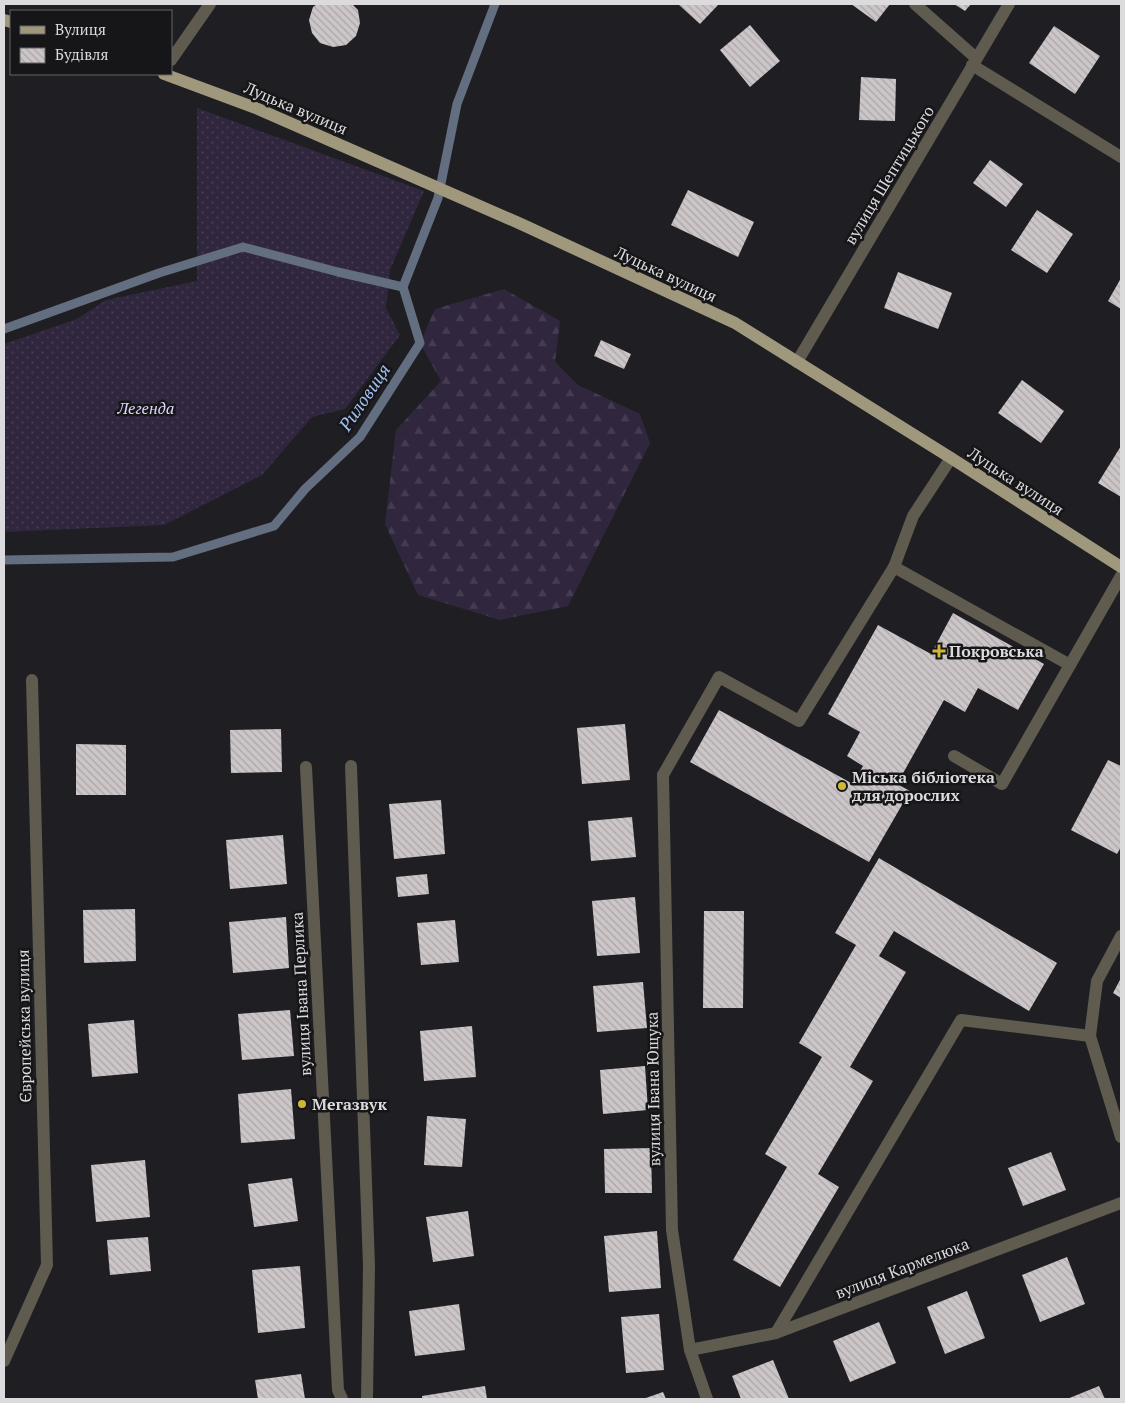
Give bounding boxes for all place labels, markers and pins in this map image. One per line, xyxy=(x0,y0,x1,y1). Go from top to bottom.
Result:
place label: Покровська xyxy=(949,640,1044,662)
marker: Покровська xyxy=(933,645,945,657)
place label: Міська бібліотека для дорослих xyxy=(852,766,995,806)
marker: Міська бібліотека для дорослих xyxy=(836,780,848,792)
place label: Мегазвук xyxy=(312,1093,387,1115)
marker: Мегазвук xyxy=(296,1098,308,1110)

